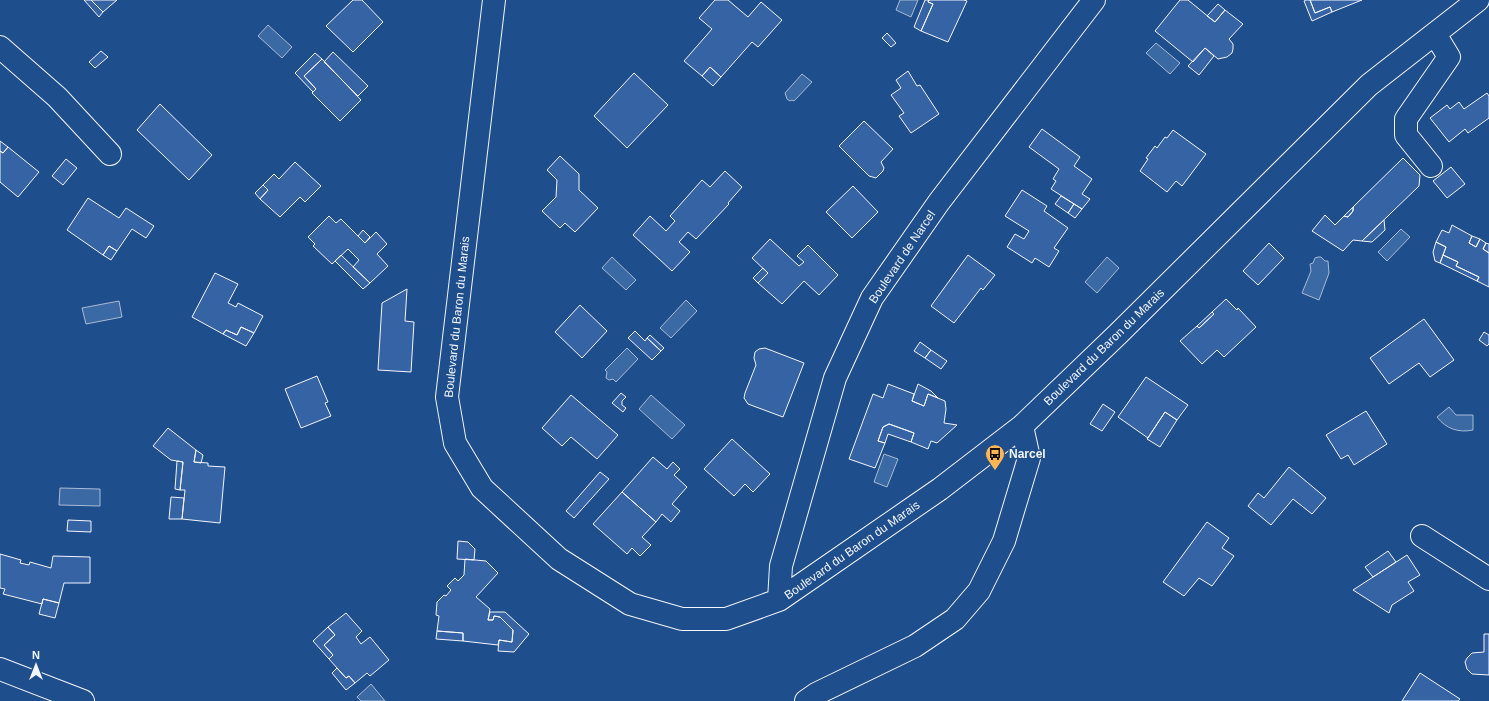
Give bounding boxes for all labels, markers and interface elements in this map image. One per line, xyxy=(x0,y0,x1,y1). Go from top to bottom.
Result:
street label: Boulevard de Narcel xyxy=(866,208,938,306)
street label: Boulevard du Baron du Marais xyxy=(442,236,472,398)
street label: Boulevard du Baron du Marais xyxy=(1041,286,1167,408)
bus stop icon: Narcel xyxy=(984,443,1006,471)
place label: Narcel xyxy=(1009,447,1046,461)
street label: Boulevard du Baron du Marais xyxy=(782,498,922,602)
north arrow xyxy=(16,645,56,685)
text: N xyxy=(32,649,40,661)

